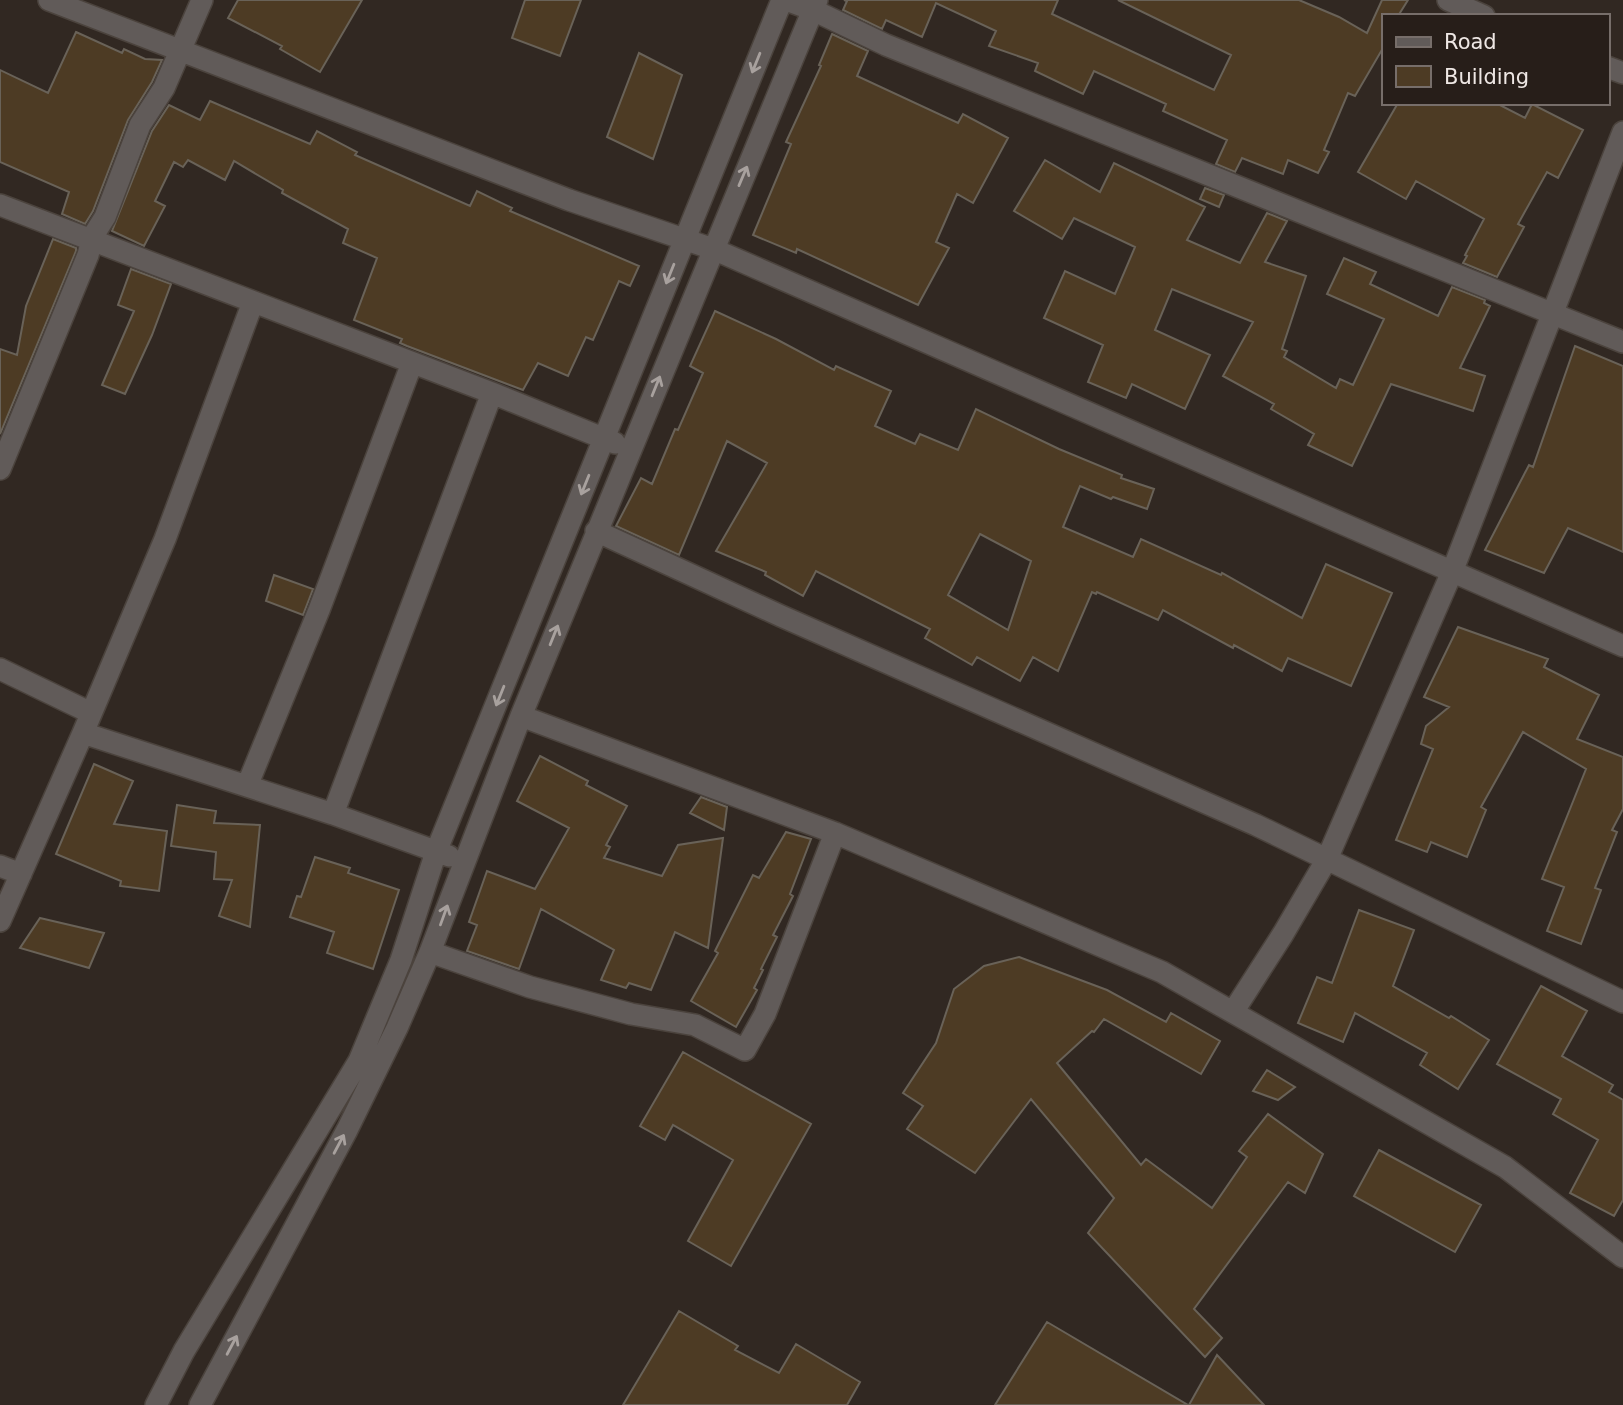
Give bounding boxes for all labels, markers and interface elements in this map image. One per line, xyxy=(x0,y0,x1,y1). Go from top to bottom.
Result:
legend xyxy=(1382,14,1609,105)
text: Road xyxy=(1444,30,1497,54)
one-way arrow xyxy=(749,52,762,74)
text: Building xyxy=(1444,65,1529,89)
one-way arrow xyxy=(738,165,751,187)
one-way arrow xyxy=(663,262,676,284)
one-way arrow xyxy=(650,375,663,397)
one-way arrow xyxy=(578,474,591,495)
one-way arrow xyxy=(548,624,561,646)
one-way arrow xyxy=(492,684,505,706)
one-way arrow xyxy=(439,905,451,926)
one-way arrow xyxy=(333,1134,346,1155)
one-way arrow xyxy=(226,1335,239,1356)

